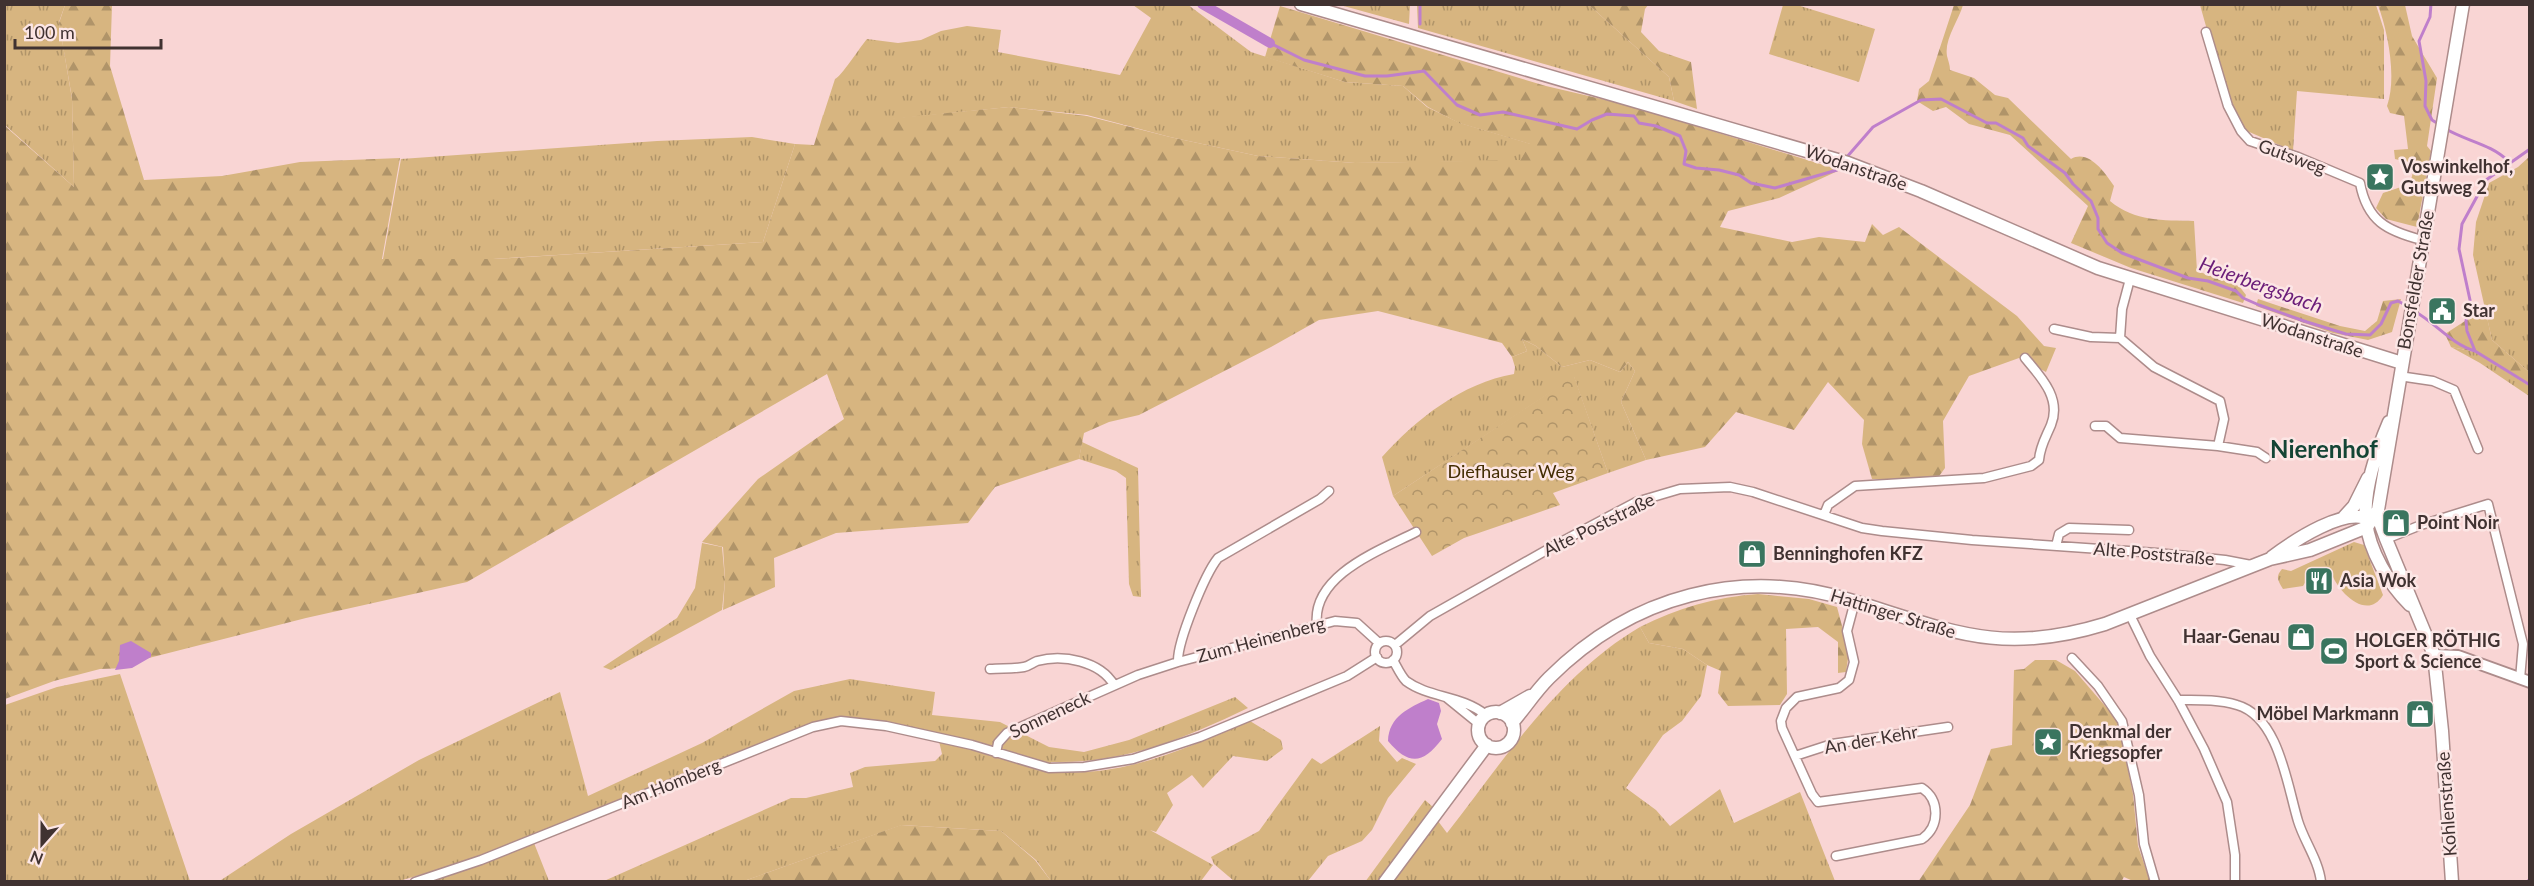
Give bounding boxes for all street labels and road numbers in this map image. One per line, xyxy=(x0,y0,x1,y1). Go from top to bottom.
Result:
street label: Gutsweg xyxy=(2256,134,2329,178)
street label: Wodanstraße xyxy=(1802,139,1910,195)
street label: Bonsfelder Straße xyxy=(2392,209,2438,351)
street label: Wodanstraße xyxy=(2258,308,2366,362)
street label: Alte Poststraße xyxy=(1539,488,1658,561)
street label: Alte Poststraße xyxy=(2093,537,2215,569)
street label: Hattinger Straße xyxy=(1828,584,1959,643)
street label: Zum Heinenberg xyxy=(1194,611,1327,667)
street label: Sonneneck xyxy=(1006,685,1094,742)
street label: An der Kehr xyxy=(1822,720,1920,758)
street label: Kohlenstraße xyxy=(2431,751,2461,857)
street label: Am Homberg xyxy=(618,753,724,813)

